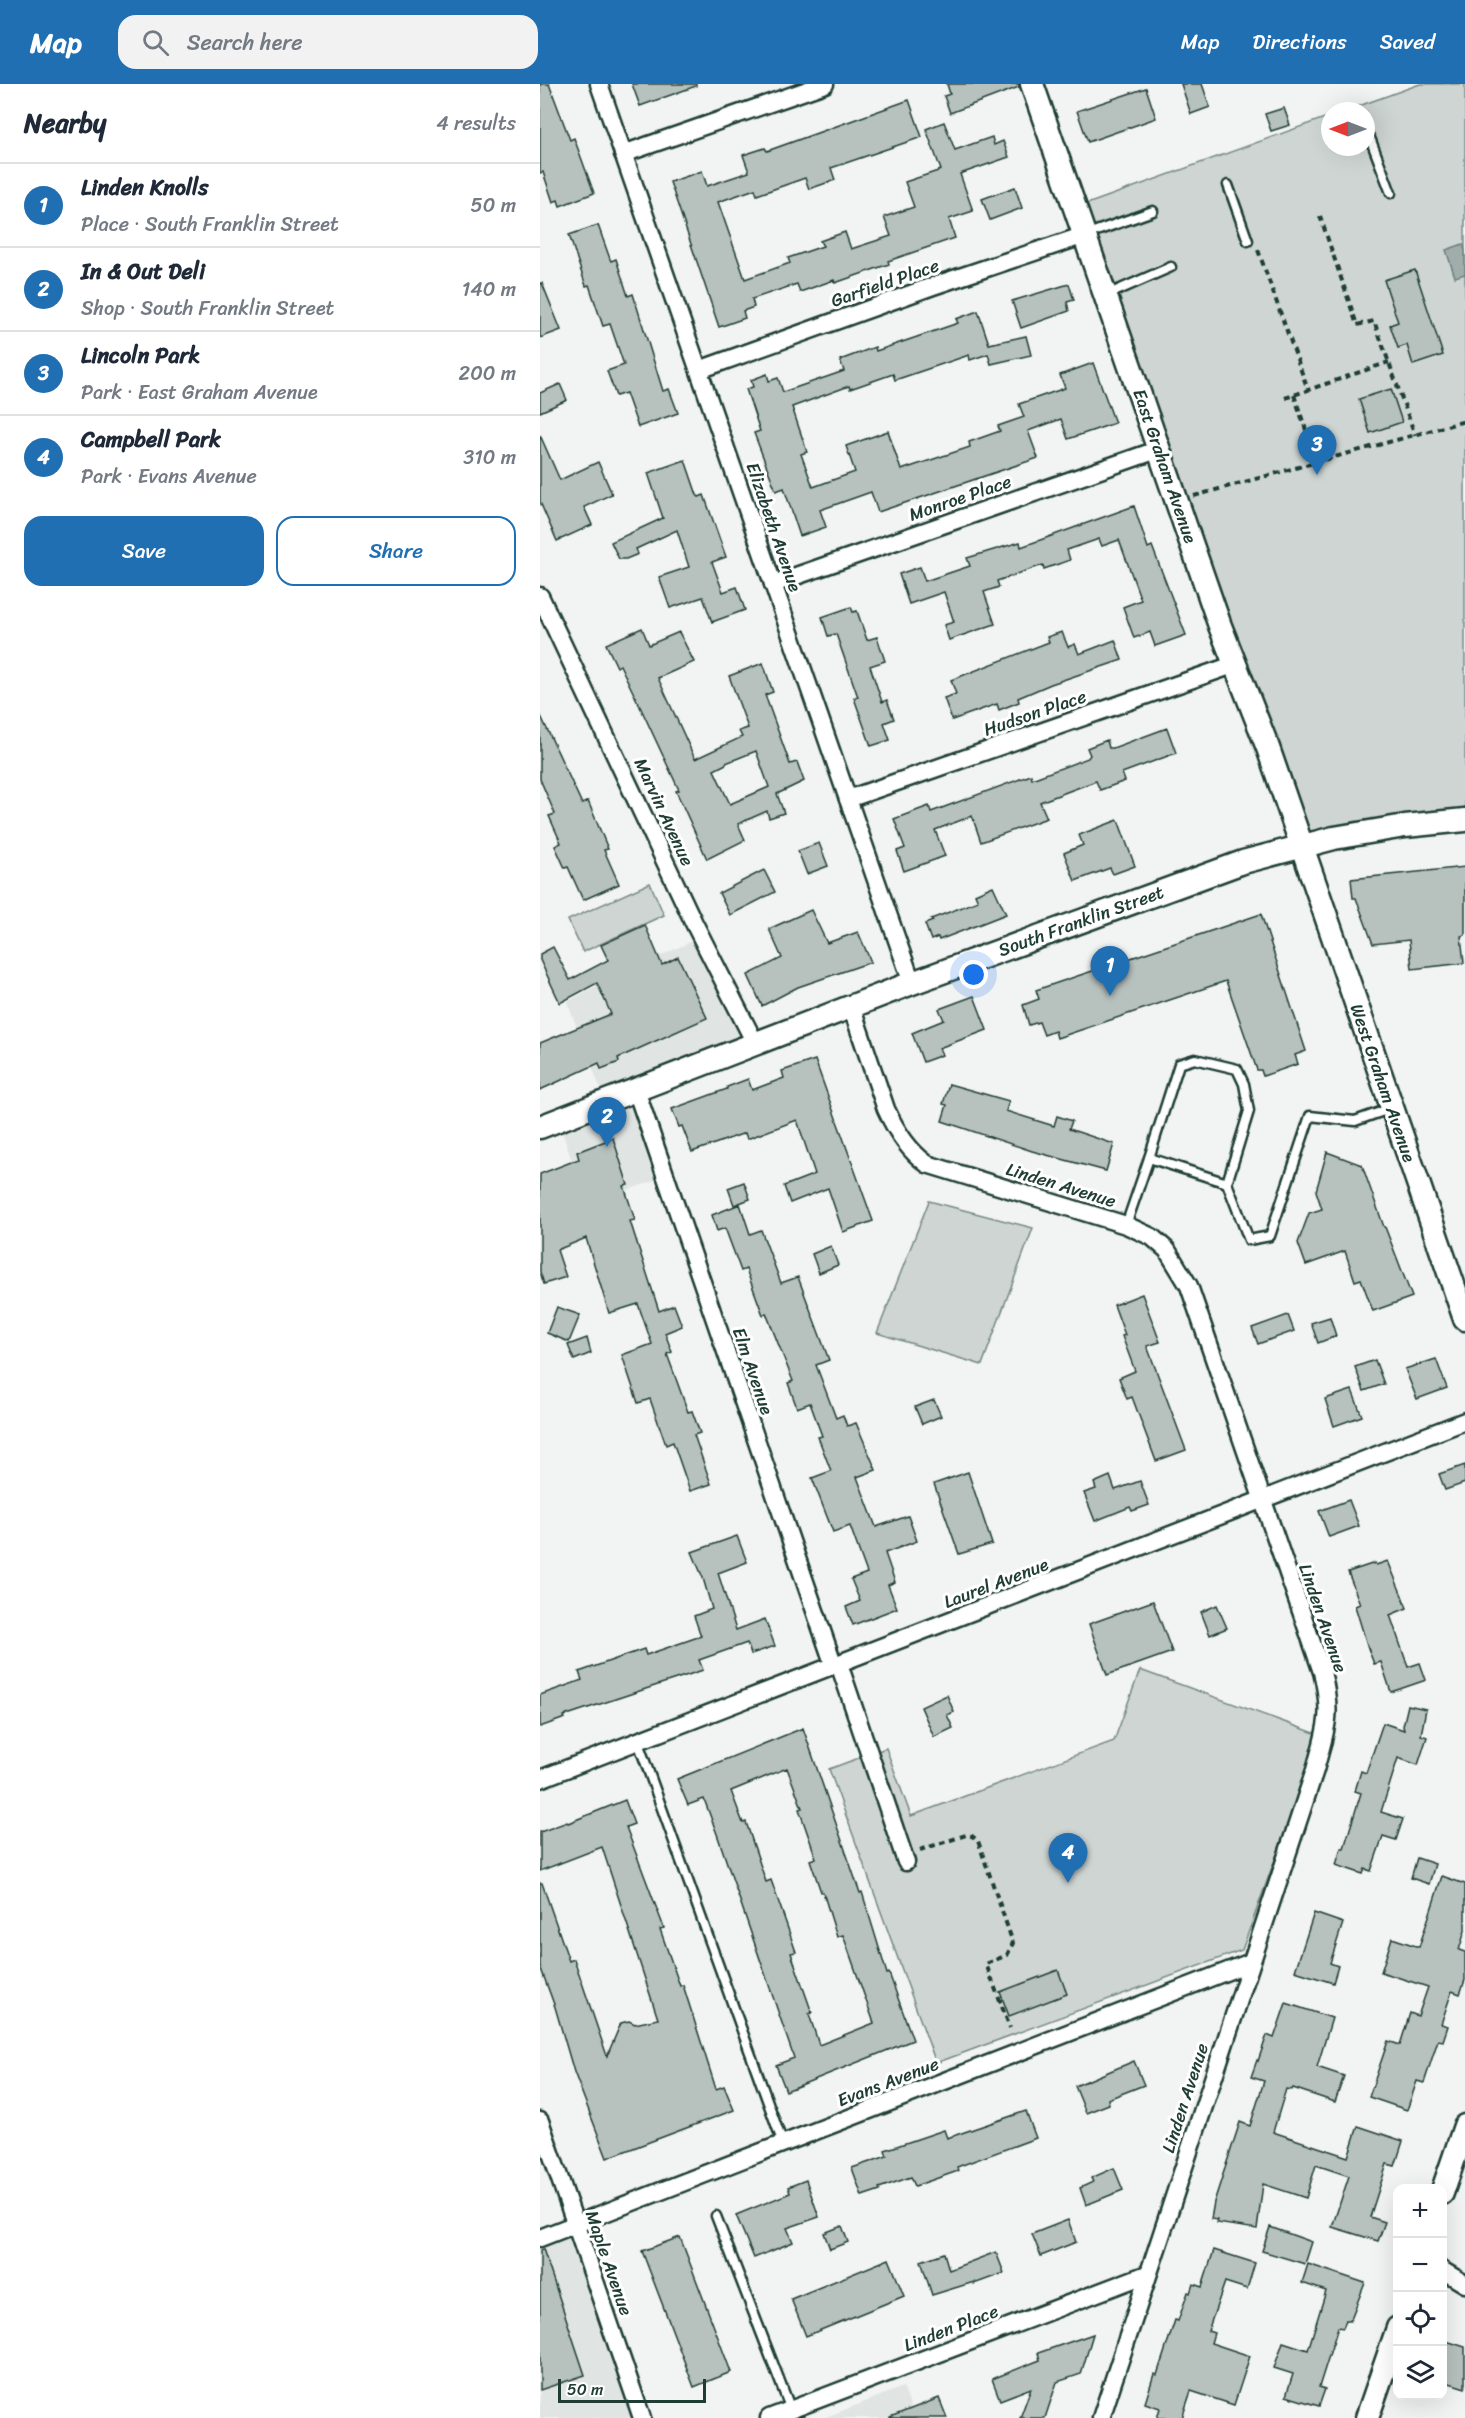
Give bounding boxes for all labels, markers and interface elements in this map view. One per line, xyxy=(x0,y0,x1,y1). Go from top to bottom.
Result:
search box xyxy=(118,15,538,69)
text: Map xyxy=(30,18,82,67)
text: Search here xyxy=(187,23,303,62)
text: Map xyxy=(1181,23,1219,61)
text: Directions xyxy=(1252,23,1347,61)
text: Saved xyxy=(1380,23,1435,61)
icon: search xyxy=(139,26,172,59)
text: Nearby xyxy=(24,100,106,146)
north arrow xyxy=(1321,102,1375,156)
text: 4 results xyxy=(436,106,516,141)
text: Linden Knolls xyxy=(81,168,208,207)
text: 1 xyxy=(39,188,48,223)
text: 50 m xyxy=(471,188,516,223)
text: Place · South Franklin Street xyxy=(81,207,339,242)
street label: Garfield Place xyxy=(826,250,944,316)
text: In & Out Deli xyxy=(81,252,205,291)
text: 2 xyxy=(38,272,49,307)
text: 140 m xyxy=(462,272,516,307)
text: Shop · South Franklin Street xyxy=(81,291,334,326)
text: Lincoln Park xyxy=(81,336,200,375)
text: 3 xyxy=(38,356,49,391)
text: 200 m xyxy=(459,356,516,391)
text: Park · East Graham Avenue xyxy=(81,375,318,410)
street label: East Graham Avenue xyxy=(1124,384,1207,548)
text: Campbell Park xyxy=(81,420,221,459)
pin: 3 xyxy=(1298,426,1336,475)
text: 4 xyxy=(37,440,50,475)
text: 310 m xyxy=(463,440,516,475)
street label: Elizabeth Avenue xyxy=(737,458,811,597)
text: Park · Evans Avenue xyxy=(81,459,257,494)
street label: Monroe Place xyxy=(904,465,1016,531)
button: Save xyxy=(24,516,264,586)
button: Share xyxy=(276,516,516,586)
street label: Hudson Place xyxy=(979,680,1091,746)
street label: Marvin Avenue xyxy=(625,753,703,871)
street label: South Franklin Street xyxy=(994,876,1169,966)
pin: 1 xyxy=(1090,946,1130,996)
your location xyxy=(959,960,988,989)
street label: West Graham Avenue xyxy=(1341,999,1425,1167)
pin: 2 xyxy=(588,1098,626,1147)
street label: Linden Avenue xyxy=(1002,1153,1120,1217)
street label: Elm Avenue xyxy=(723,1323,783,1420)
street label: Laurel Avenue xyxy=(939,1548,1054,1618)
street label: Linden Avenue xyxy=(1289,1559,1357,1677)
pin: 4 xyxy=(1048,1834,1088,1883)
street label: Linden Avenue xyxy=(1152,2039,1218,2157)
street label: Evans Avenue xyxy=(832,2048,944,2116)
map controls xyxy=(1393,2184,1447,2400)
button: + xyxy=(1393,2184,1447,2238)
street label: Maple Avenue xyxy=(576,2206,642,2320)
button: − xyxy=(1393,2238,1447,2292)
button: locate xyxy=(1393,2292,1447,2346)
street label: Linden Place xyxy=(899,2295,1003,2361)
button: layers xyxy=(1393,2346,1447,2400)
text: 50 m xyxy=(567,2375,603,2404)
scale bar xyxy=(558,2376,706,2404)

